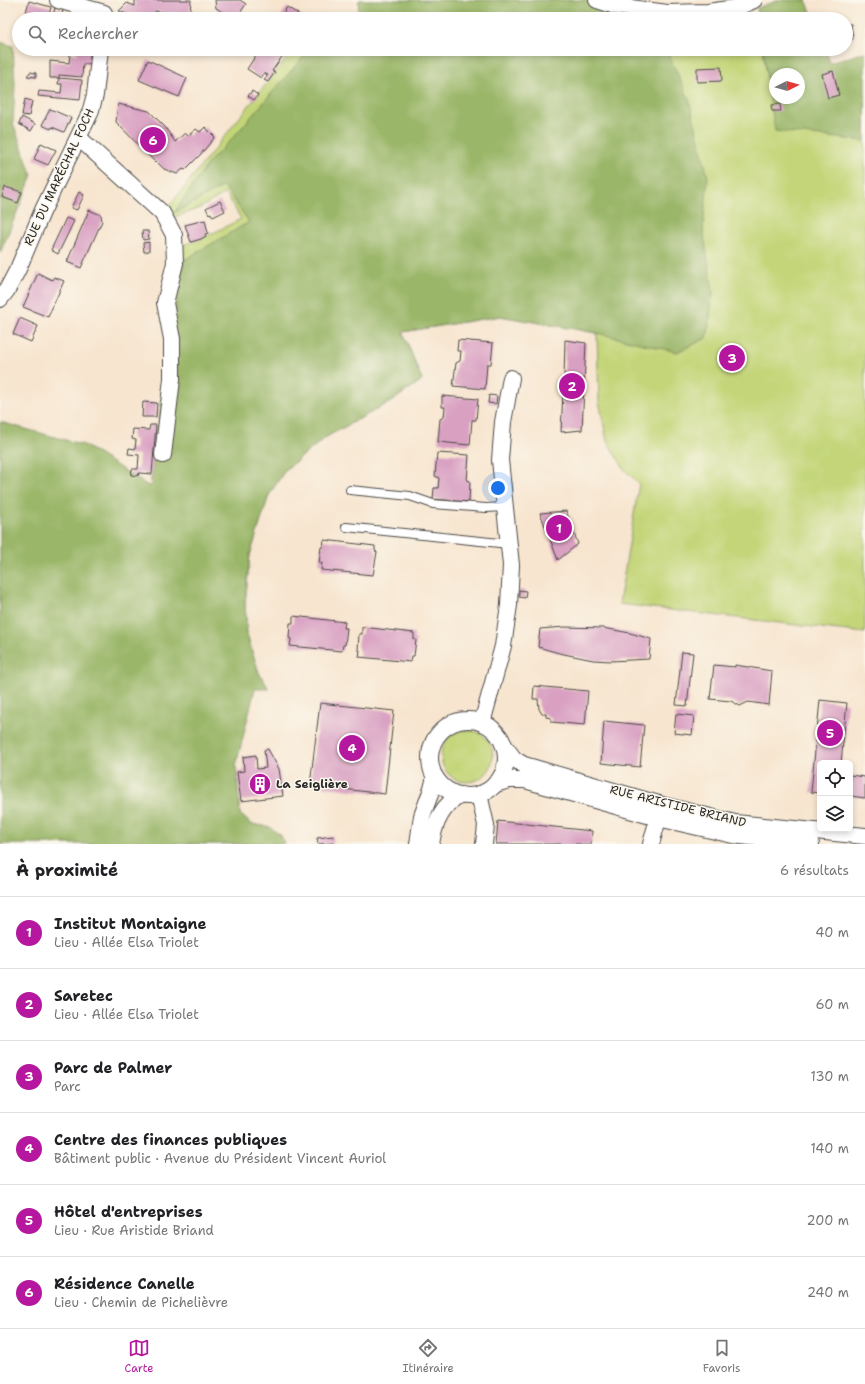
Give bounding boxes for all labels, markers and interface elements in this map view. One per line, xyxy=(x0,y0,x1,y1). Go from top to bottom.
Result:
search box xyxy=(12,12,853,56)
icon: search xyxy=(26,23,48,45)
text: Rechercher xyxy=(58,24,139,44)
north arrow xyxy=(769,68,805,104)
street label: RUE DU MARÉCHAL FOCH xyxy=(20,106,98,248)
pin: 6 xyxy=(140,125,166,155)
pin: 3 xyxy=(719,343,745,373)
pin: 2 xyxy=(559,371,585,401)
your location xyxy=(488,478,508,498)
pin: 1 xyxy=(546,513,572,543)
pin: 5 xyxy=(817,718,843,748)
pin: 4 xyxy=(339,733,365,763)
map controls xyxy=(817,760,853,832)
button: locate xyxy=(817,760,853,796)
building icon: La Seiglière xyxy=(247,771,273,797)
place label: La Seiglière xyxy=(276,776,348,792)
street label: RUE ARISTIDE BRIAND xyxy=(608,781,748,831)
button: layers xyxy=(817,796,853,832)
text: À proximité xyxy=(16,859,118,881)
text: 6 résultats xyxy=(780,862,849,879)
text: Institut Montaigne xyxy=(54,914,207,934)
text: 1 xyxy=(26,924,32,941)
text: 40 m xyxy=(815,924,849,941)
text: Lieu · Allée Elsa Triolet xyxy=(54,934,199,951)
text: Saretec xyxy=(54,986,113,1006)
text: 2 xyxy=(24,996,34,1013)
text: 60 m xyxy=(816,996,849,1013)
text: Lieu · Allée Elsa Triolet xyxy=(54,1006,199,1023)
text: Parc de Palmer xyxy=(54,1058,172,1078)
text: 3 xyxy=(24,1068,34,1085)
text: 130 m xyxy=(811,1068,849,1085)
text: Parc xyxy=(54,1078,81,1095)
text: Centre des finances publiques xyxy=(54,1130,287,1150)
text: 4 xyxy=(24,1140,34,1157)
text: 140 m xyxy=(810,1140,849,1157)
text: Bâtiment public · Avenue du Président Vincent Auriol xyxy=(54,1150,386,1167)
text: Hôtel d'entreprises xyxy=(54,1202,203,1222)
text: 5 xyxy=(25,1212,33,1229)
text: 200 m xyxy=(807,1212,849,1229)
text: Lieu · Rue Aristide Briand xyxy=(54,1222,214,1239)
text: Résidence Canelle xyxy=(54,1274,195,1294)
text: 6 xyxy=(24,1284,34,1301)
text: 240 m xyxy=(807,1284,849,1301)
text: Lieu · Chemin de Pichelièvre xyxy=(54,1294,228,1311)
tab: Carte xyxy=(125,1337,153,1376)
tab: Itinéraire xyxy=(403,1337,454,1376)
tab: Favoris xyxy=(703,1337,740,1376)

